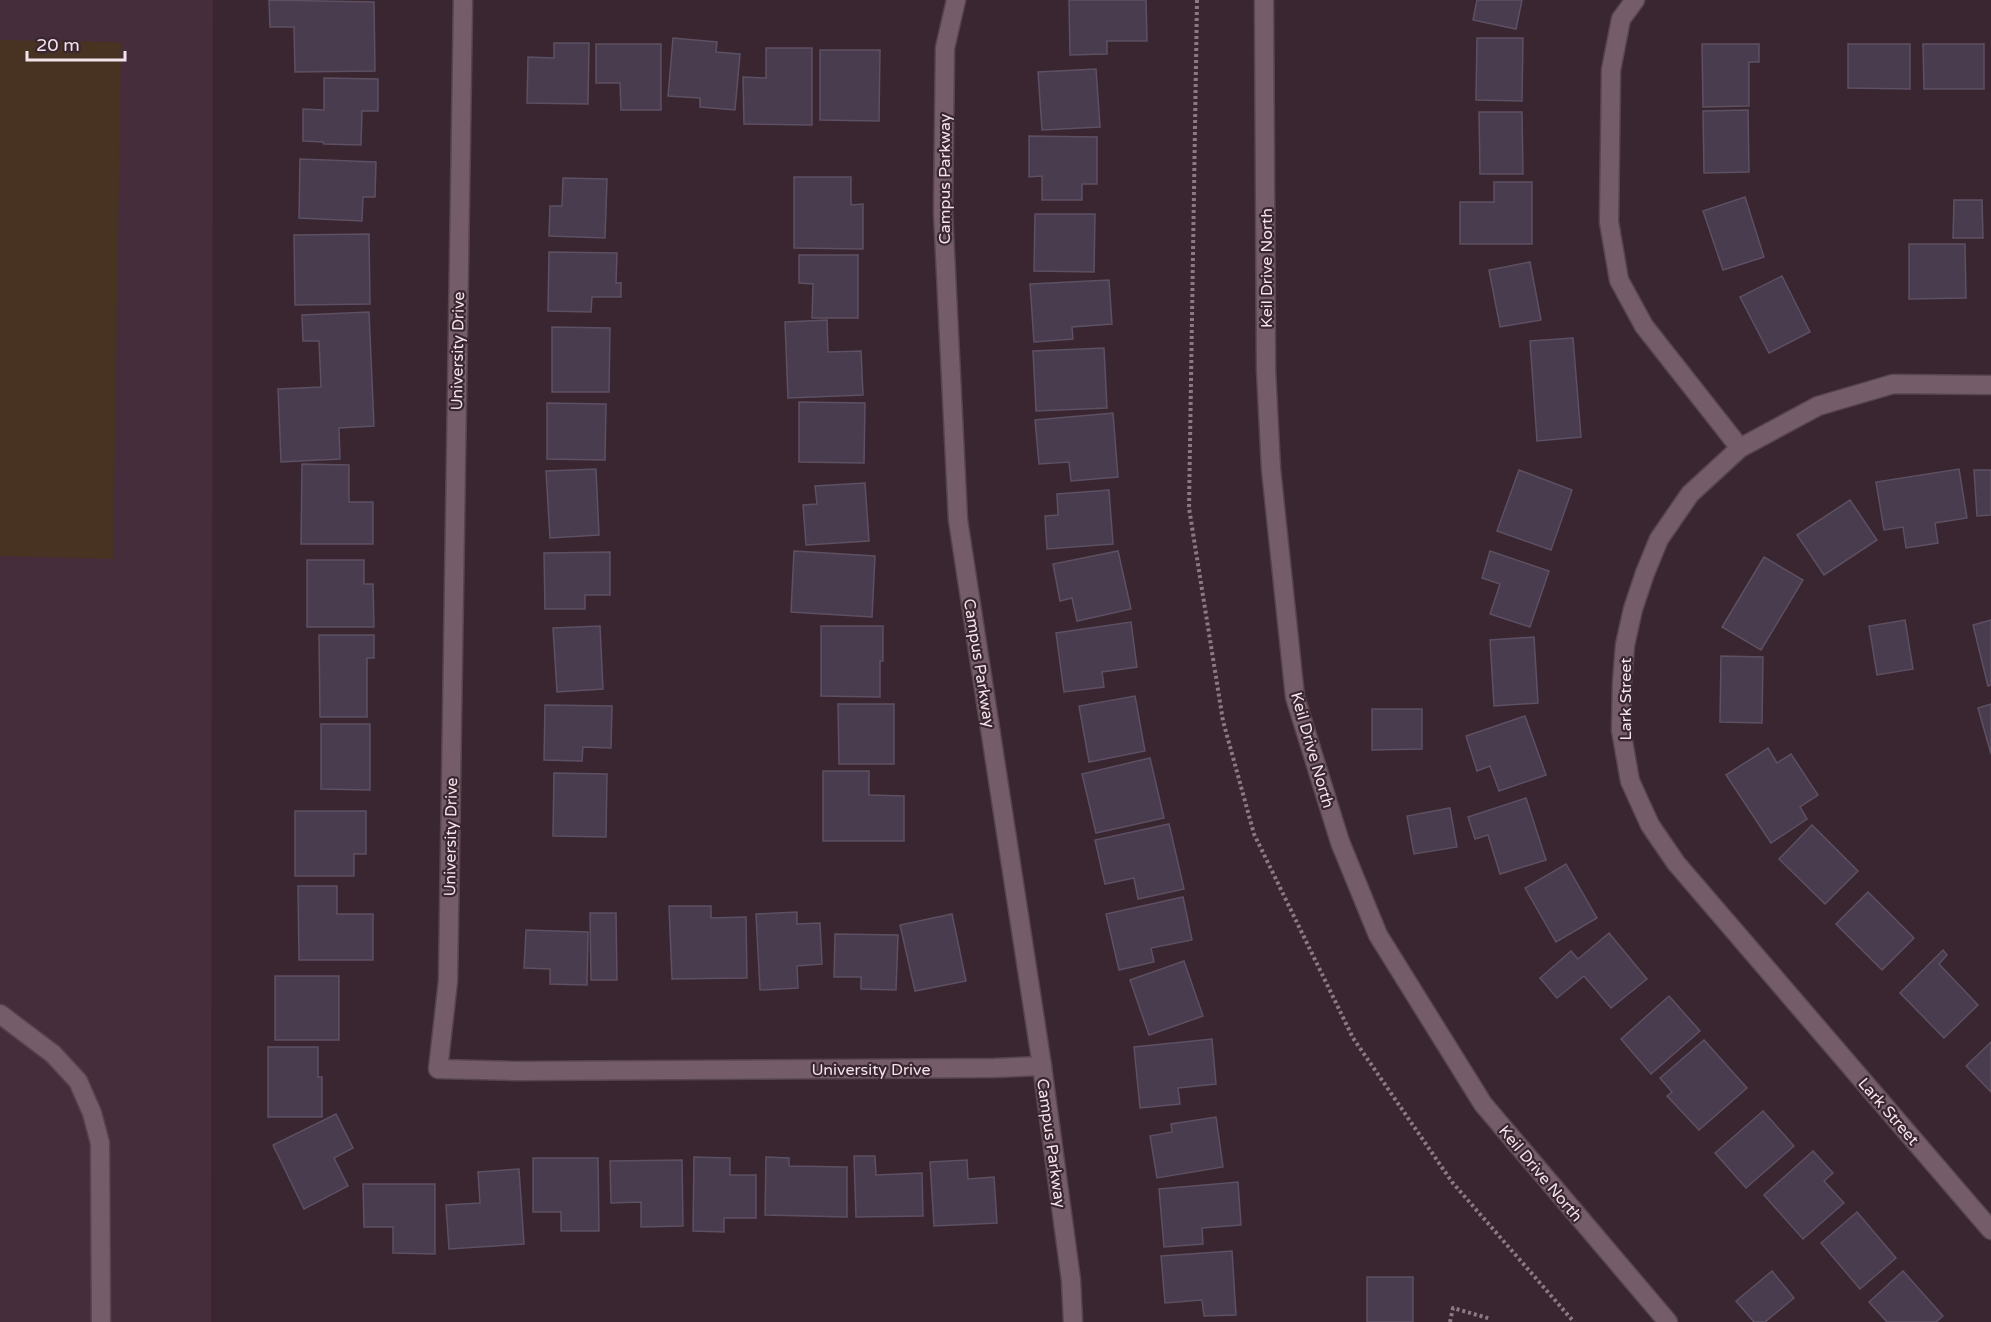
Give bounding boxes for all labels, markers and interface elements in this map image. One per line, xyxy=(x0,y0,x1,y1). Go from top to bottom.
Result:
scale bar xyxy=(27,24,124,62)
text: 20 m xyxy=(36,34,80,56)
street label: Campus Parkway xyxy=(935,113,955,244)
street label: Keil Drive North xyxy=(1257,208,1277,328)
street label: University Drive xyxy=(447,291,469,411)
street label: Campus Parkway xyxy=(959,597,999,730)
street label: Lark Street xyxy=(1616,658,1636,740)
street label: Keil Drive North xyxy=(1286,690,1338,811)
street label: University Drive xyxy=(440,777,462,897)
street label: University Drive xyxy=(812,1060,930,1080)
street label: Lark Street xyxy=(1853,1074,1923,1150)
street label: Campus Parkway xyxy=(1032,1077,1070,1210)
street label: Keil Drive North xyxy=(1494,1121,1586,1226)

